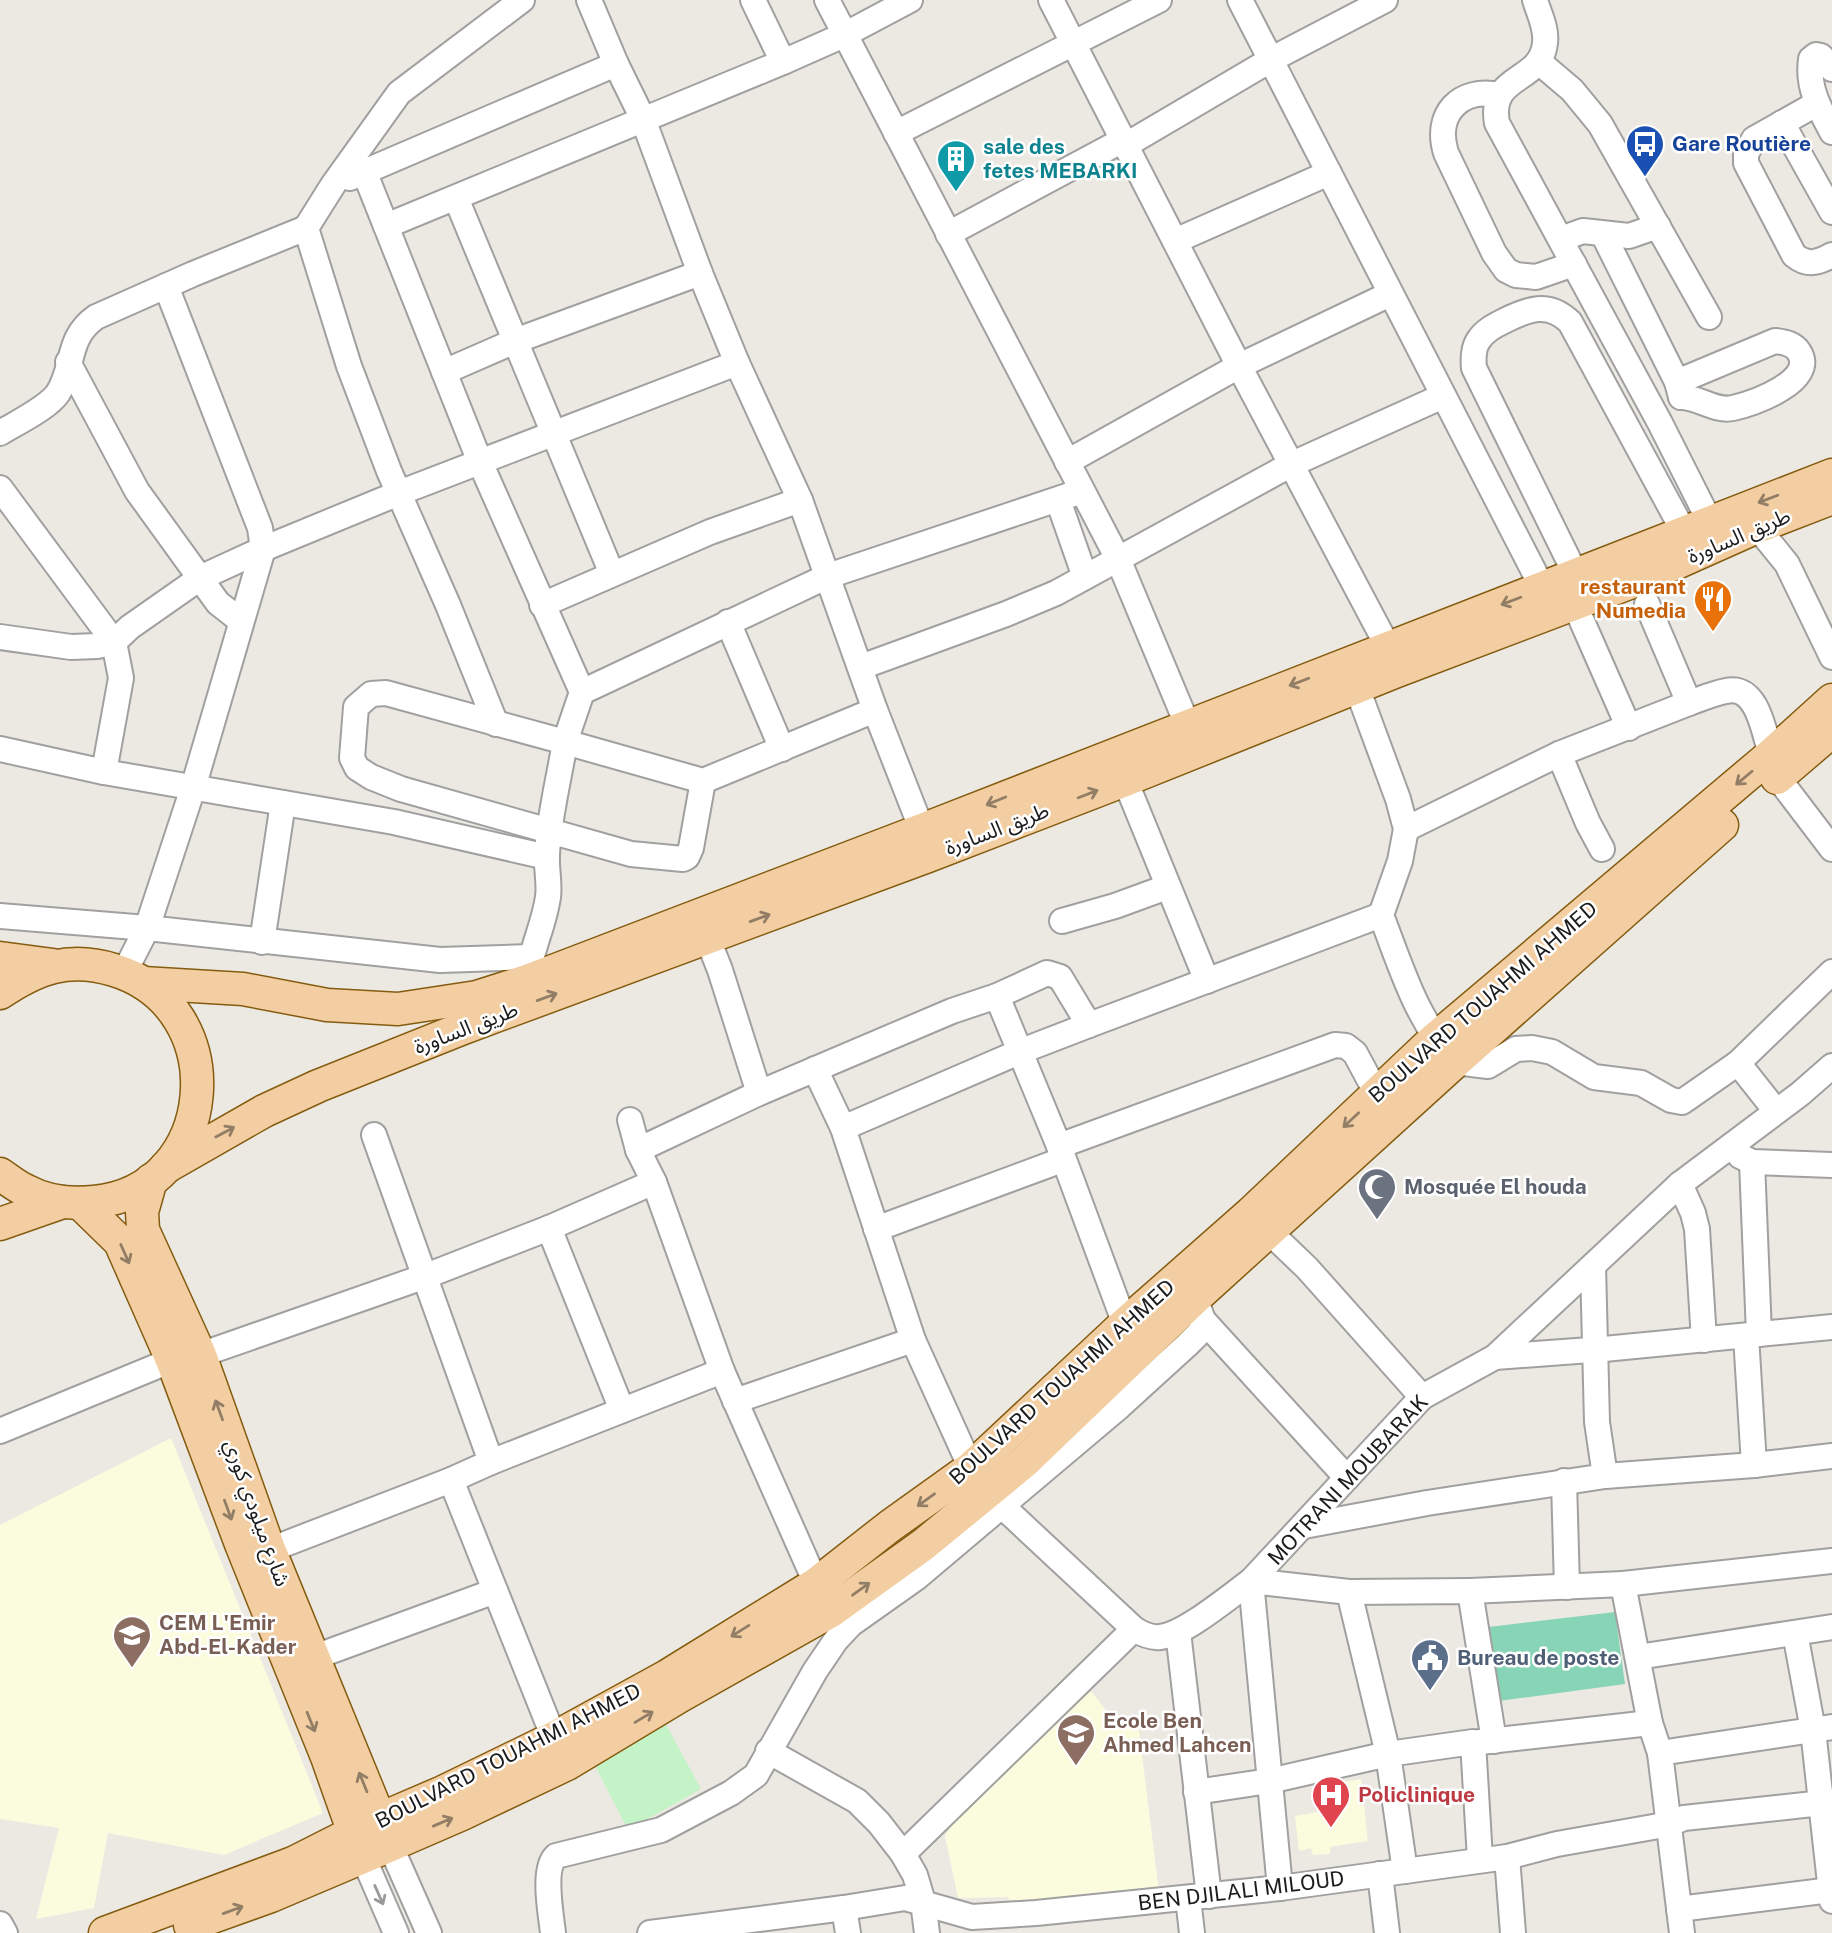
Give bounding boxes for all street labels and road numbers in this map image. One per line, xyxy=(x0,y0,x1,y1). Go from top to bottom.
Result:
street label: طريق الساورة xyxy=(1684,503,1794,569)
street label: طريق الساورة xyxy=(941,797,1053,861)
street label: BOULVARD TOUAHMI AHMED xyxy=(1363,896,1602,1108)
street label: طريق الساورة xyxy=(410,996,522,1060)
street label: BOULVARD TOUAHMI AHMED xyxy=(944,1274,1179,1489)
street label: MOTRANI MOUBARAK xyxy=(1262,1389,1433,1570)
street label: شارع ميلودي كوري xyxy=(216,1436,296,1591)
street label: BOULVARD TOUAHMI AHMED xyxy=(371,1678,645,1834)
street label: BEN DJILALI MILOUD xyxy=(1136,1865,1346,1916)

